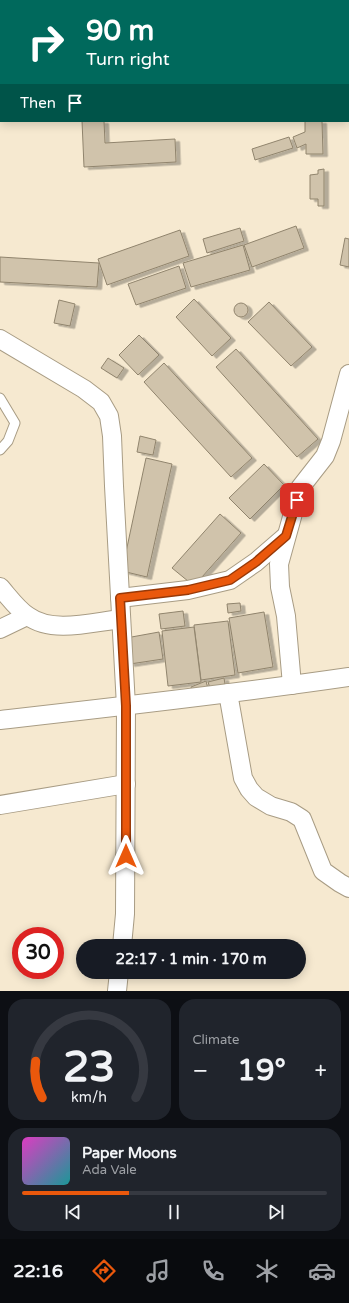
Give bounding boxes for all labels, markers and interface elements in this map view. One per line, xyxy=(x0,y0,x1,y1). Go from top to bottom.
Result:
text: 90 m xyxy=(86,14,154,48)
icon: right xyxy=(20,16,72,68)
text: Turn right xyxy=(86,48,170,70)
icon: arrive xyxy=(64,92,86,114)
text: Then xyxy=(20,94,56,112)
pin xyxy=(280,483,314,517)
icon: arrive xyxy=(286,489,308,511)
position arrow xyxy=(105,835,147,877)
speed limit sign: 30 xyxy=(12,927,64,979)
text: 22:17 · 1 min · 170 m xyxy=(116,950,266,968)
text: Climate xyxy=(193,1032,239,1048)
text: 23 xyxy=(63,1042,115,1092)
text: 19° xyxy=(237,1052,286,1089)
text: − xyxy=(193,1058,208,1084)
text: + xyxy=(315,1058,327,1084)
text: km/h xyxy=(71,1088,107,1105)
text: Paper Moons xyxy=(82,1144,177,1162)
text: Ada Vale xyxy=(82,1162,137,1178)
icon: previous xyxy=(62,1201,84,1223)
icon: pause xyxy=(163,1201,185,1223)
icon: next xyxy=(265,1201,287,1223)
icon: directions xyxy=(90,1257,118,1285)
icon: music xyxy=(144,1257,172,1285)
icon: phone xyxy=(199,1257,227,1285)
icon: climate xyxy=(253,1257,281,1285)
icon: car xyxy=(308,1257,336,1285)
text: 22:16 xyxy=(13,1260,63,1282)

